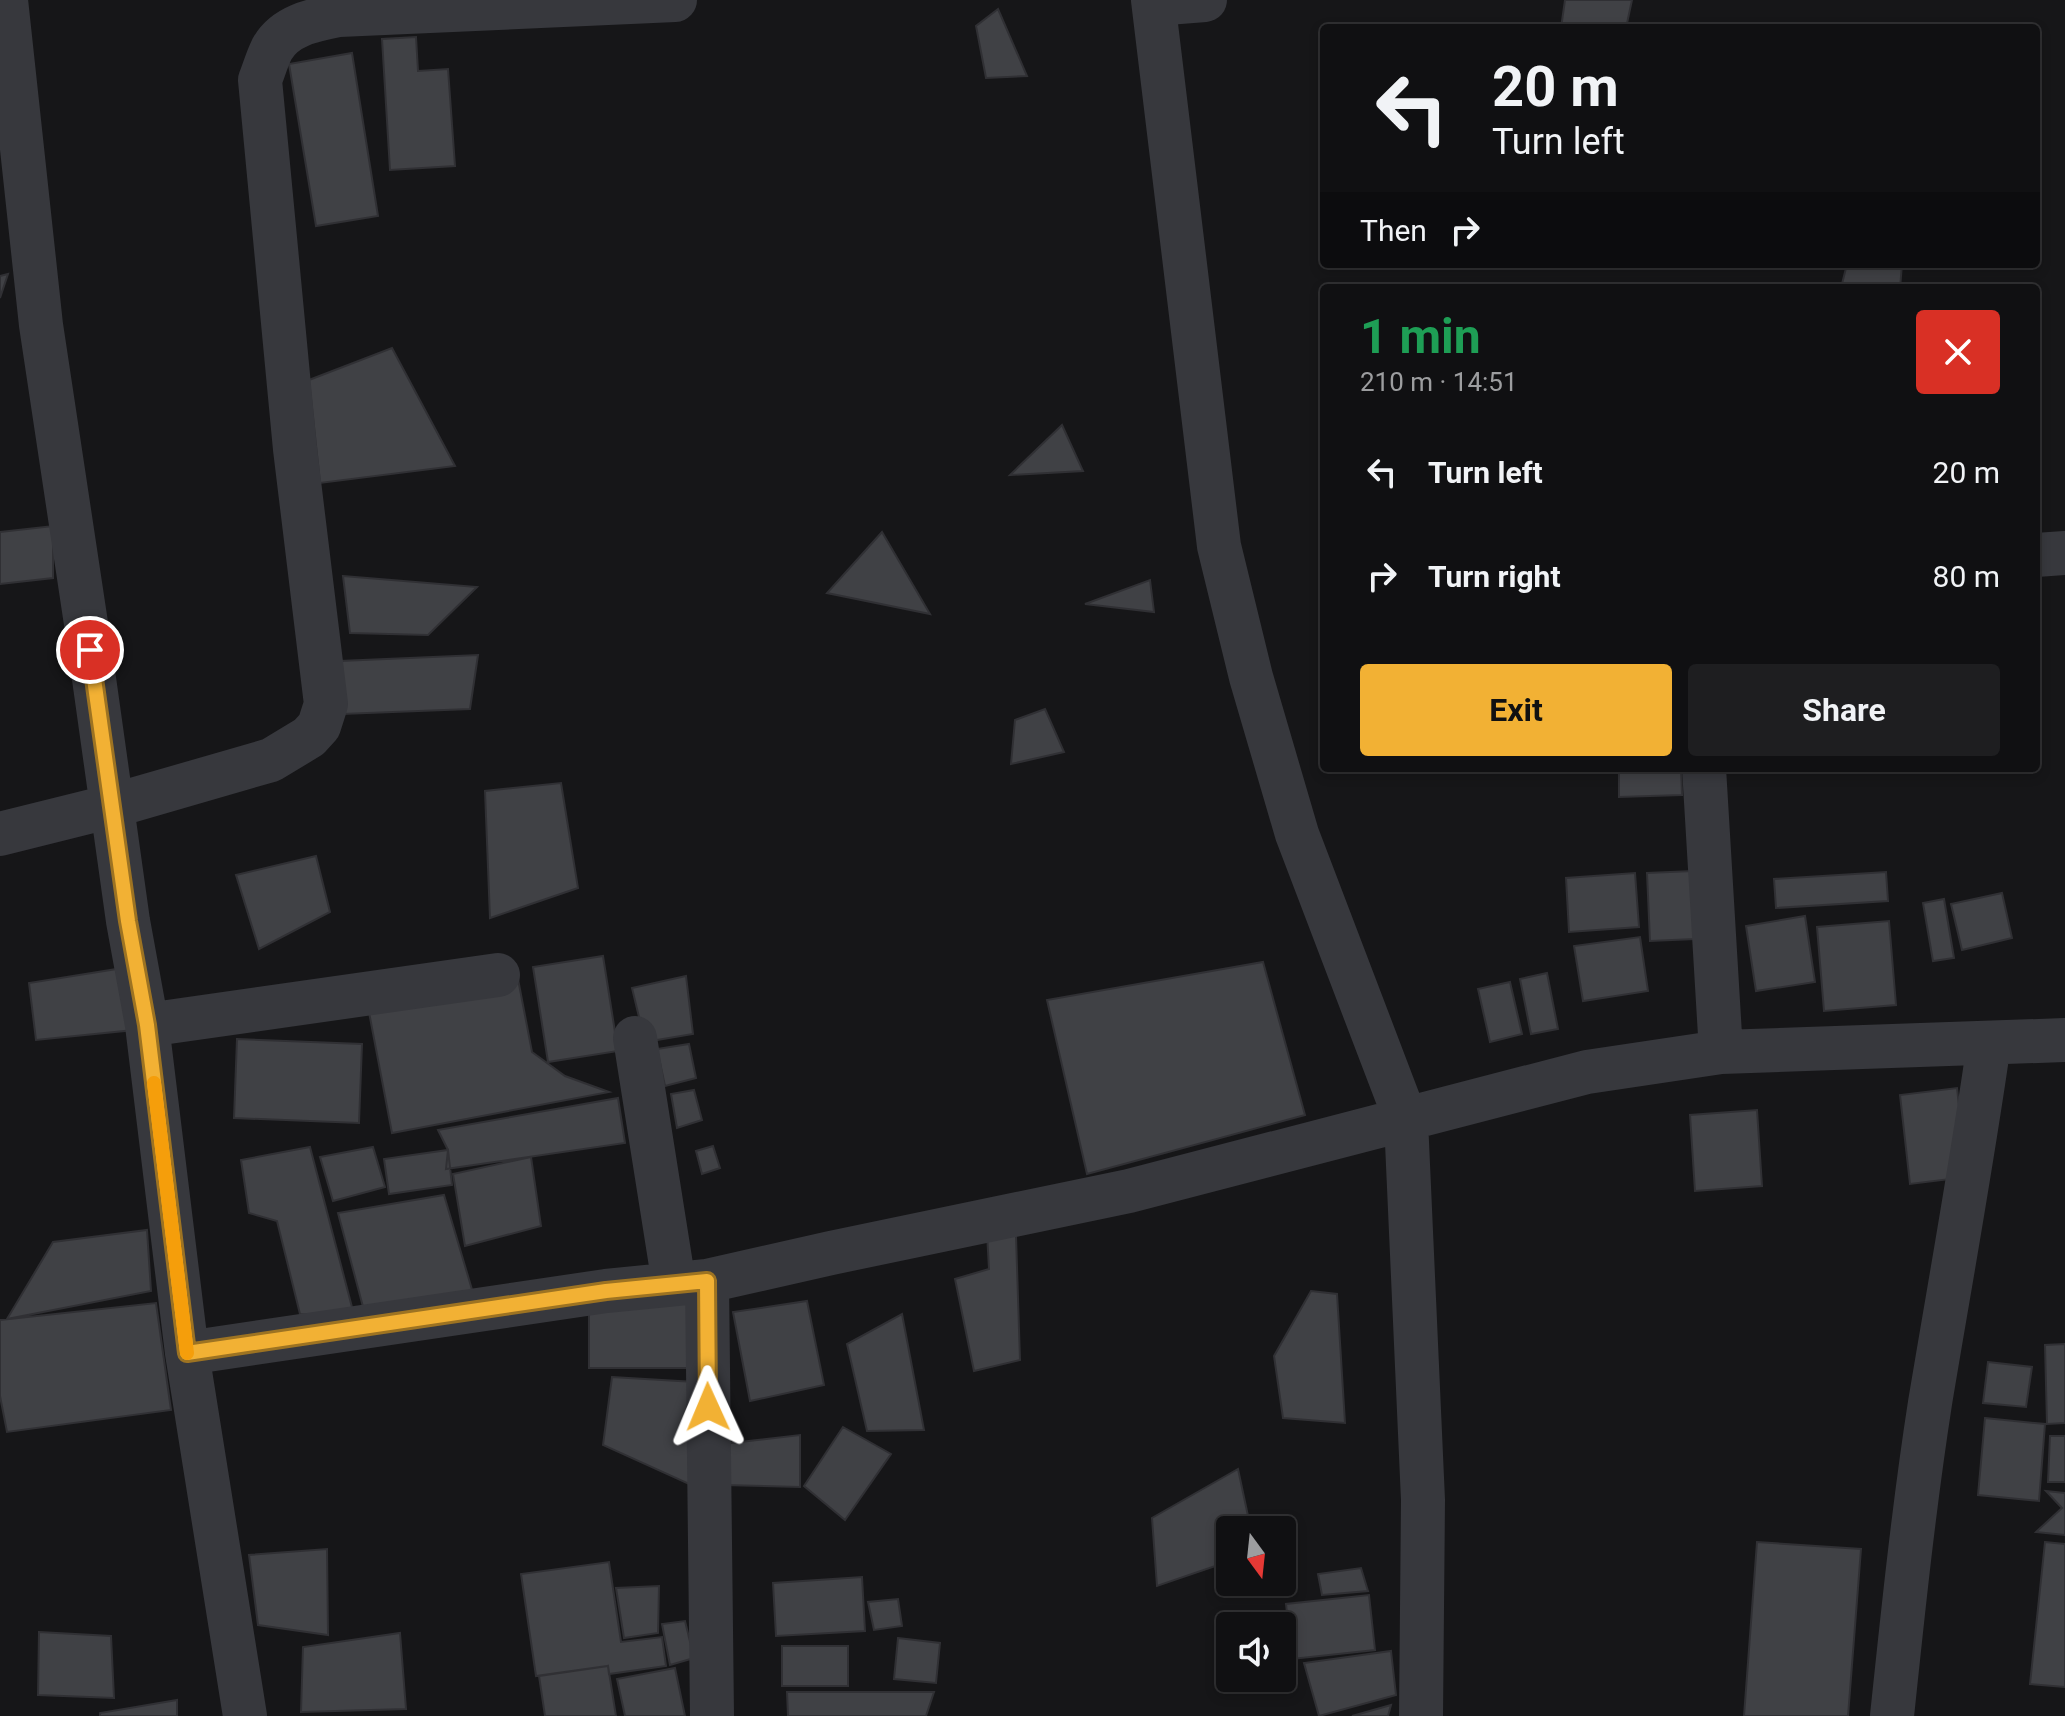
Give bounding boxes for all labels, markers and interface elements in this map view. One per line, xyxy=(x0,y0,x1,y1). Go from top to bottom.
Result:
text: 20 m xyxy=(1492,54,1619,120)
icon: left xyxy=(1360,56,1464,160)
text: Turn left xyxy=(1492,121,1625,163)
icon: right xyxy=(1443,208,1487,252)
text: Then xyxy=(1360,213,1427,248)
text: 1 min xyxy=(1360,308,1481,365)
button: close xyxy=(1916,310,2000,394)
text: 210 m · 14:51 xyxy=(1360,367,1518,397)
icon: left xyxy=(1360,450,1404,494)
text: Turn left xyxy=(1428,455,1543,490)
text: 20 m xyxy=(1933,455,2000,490)
icon: right xyxy=(1360,554,1404,598)
text: Turn right xyxy=(1428,559,1561,594)
text: 80 m xyxy=(1933,559,2000,594)
pin xyxy=(56,616,124,684)
icon: arrive xyxy=(68,628,112,672)
button: Exit xyxy=(1360,664,1672,756)
button: Share xyxy=(1688,664,2000,756)
position arrow xyxy=(666,1365,750,1449)
north arrow xyxy=(1216,1516,1296,1596)
map controls xyxy=(1216,1516,1296,1692)
button: sound xyxy=(1216,1612,1296,1692)

